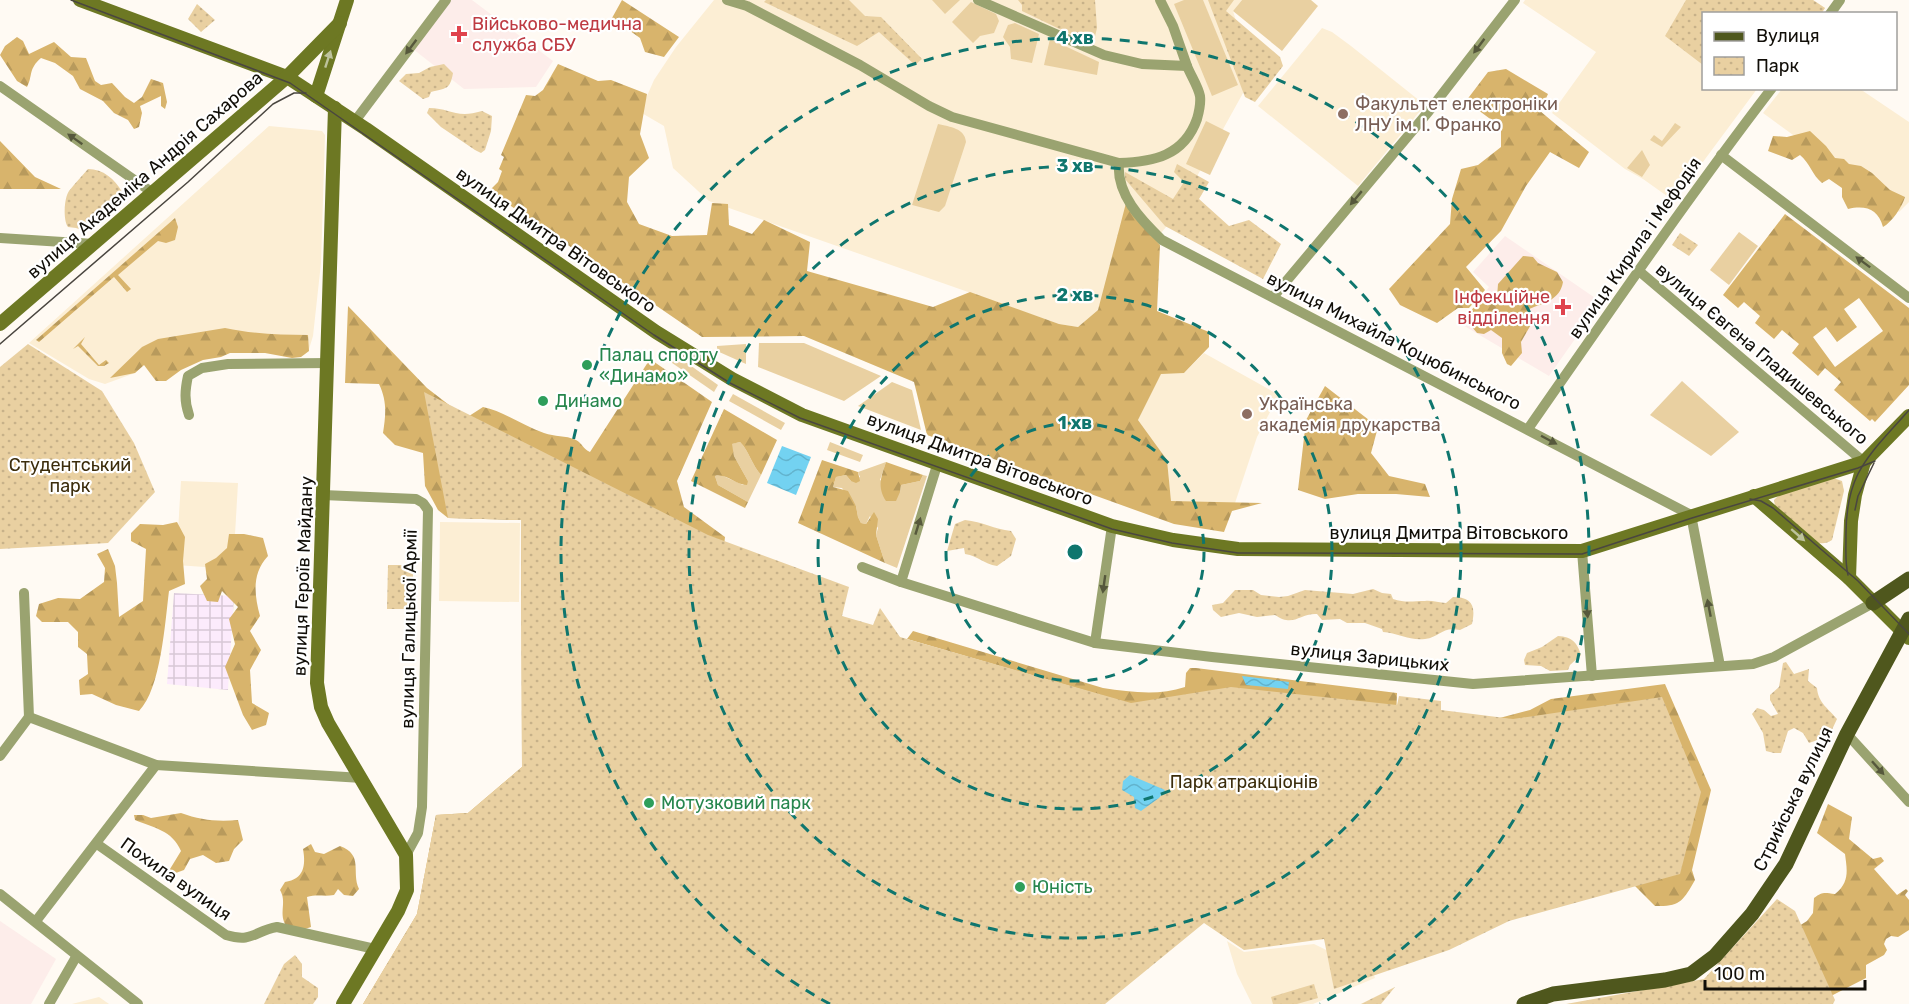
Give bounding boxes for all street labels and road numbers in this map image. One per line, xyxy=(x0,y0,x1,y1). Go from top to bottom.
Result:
street label: вулиця Академіка Андрія Сахарова xyxy=(23,67,267,283)
street label: вулиця Кирила і Мефодія xyxy=(1564,153,1706,343)
street label: вулиця Дмитра Вітовського xyxy=(452,162,660,318)
street label: вулиця Євгена Гладишевського xyxy=(1651,259,1873,449)
street label: вулиця Михайла Коцюбинського xyxy=(1263,267,1525,415)
street label: вулиця Дмитра Вітовського xyxy=(864,408,1096,510)
street label: вулиця Героїв Майдану xyxy=(289,476,317,676)
street label: вулиця Дмитра Вітовського xyxy=(1330,522,1568,544)
street label: вулиця Галицької Армії xyxy=(396,529,422,729)
street label: вулиця Зарицьких xyxy=(1290,638,1451,676)
street label: Стрийська вулиця xyxy=(1748,723,1838,875)
street label: Похила вулиця xyxy=(116,833,236,925)

